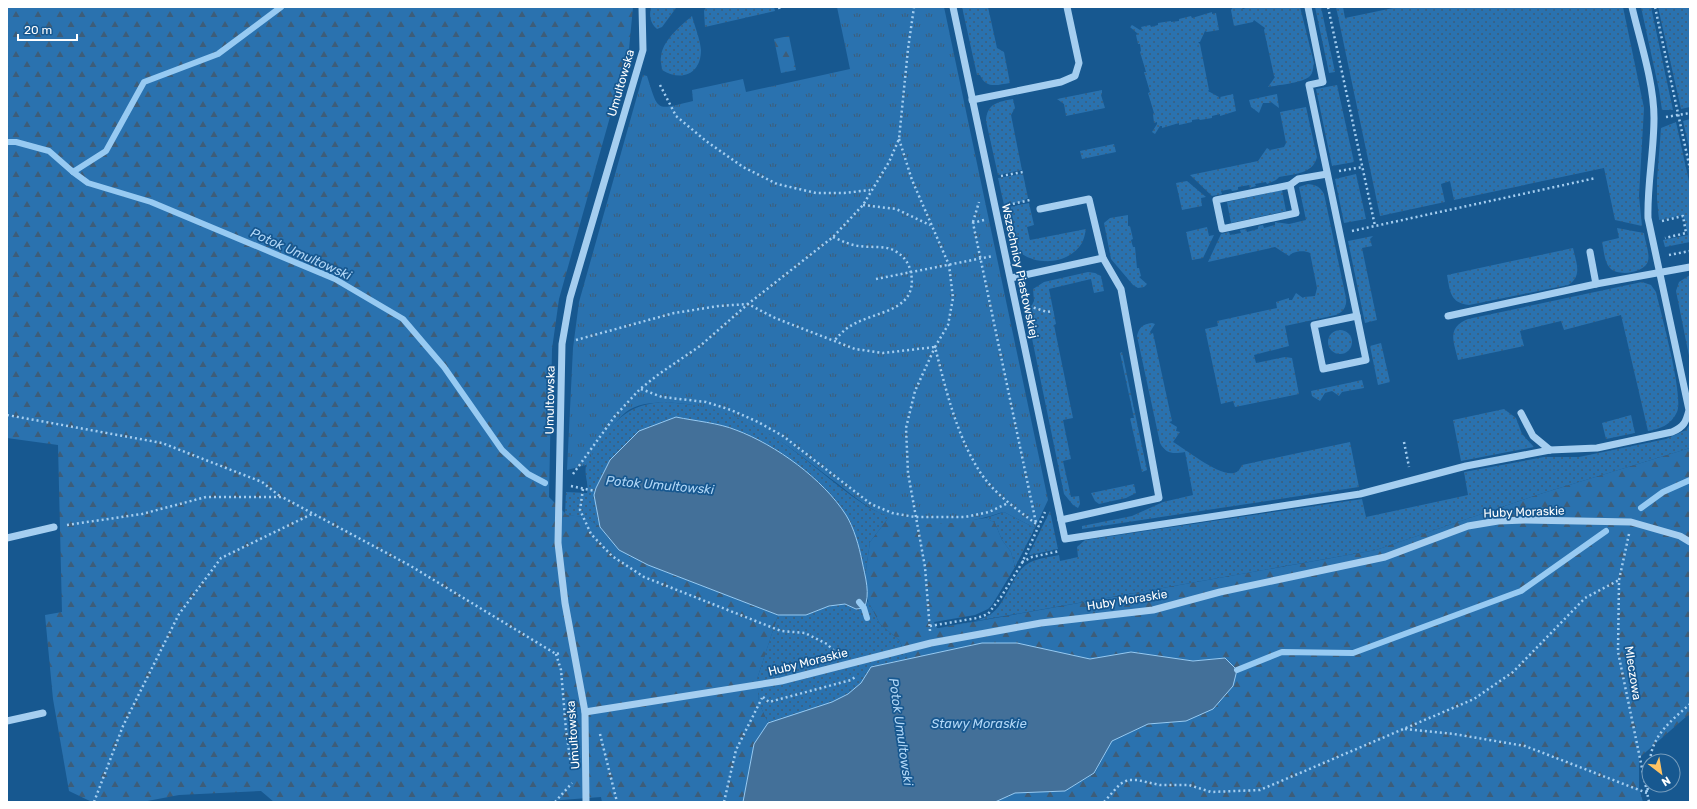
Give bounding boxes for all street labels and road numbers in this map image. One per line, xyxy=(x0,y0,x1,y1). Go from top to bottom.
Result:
street label: Umultowska xyxy=(605,48,637,118)
street label: Wszechnicy Piastowskiej xyxy=(999,202,1041,340)
street label: Umultowska xyxy=(542,365,558,435)
street label: Huby Moraskie xyxy=(1483,504,1565,520)
street label: Huby Moraskie xyxy=(1086,587,1169,613)
street label: Huby Moraskie xyxy=(767,645,849,679)
street label: Mleczowa xyxy=(1622,645,1644,701)
street label: Umultowska xyxy=(564,700,582,770)

